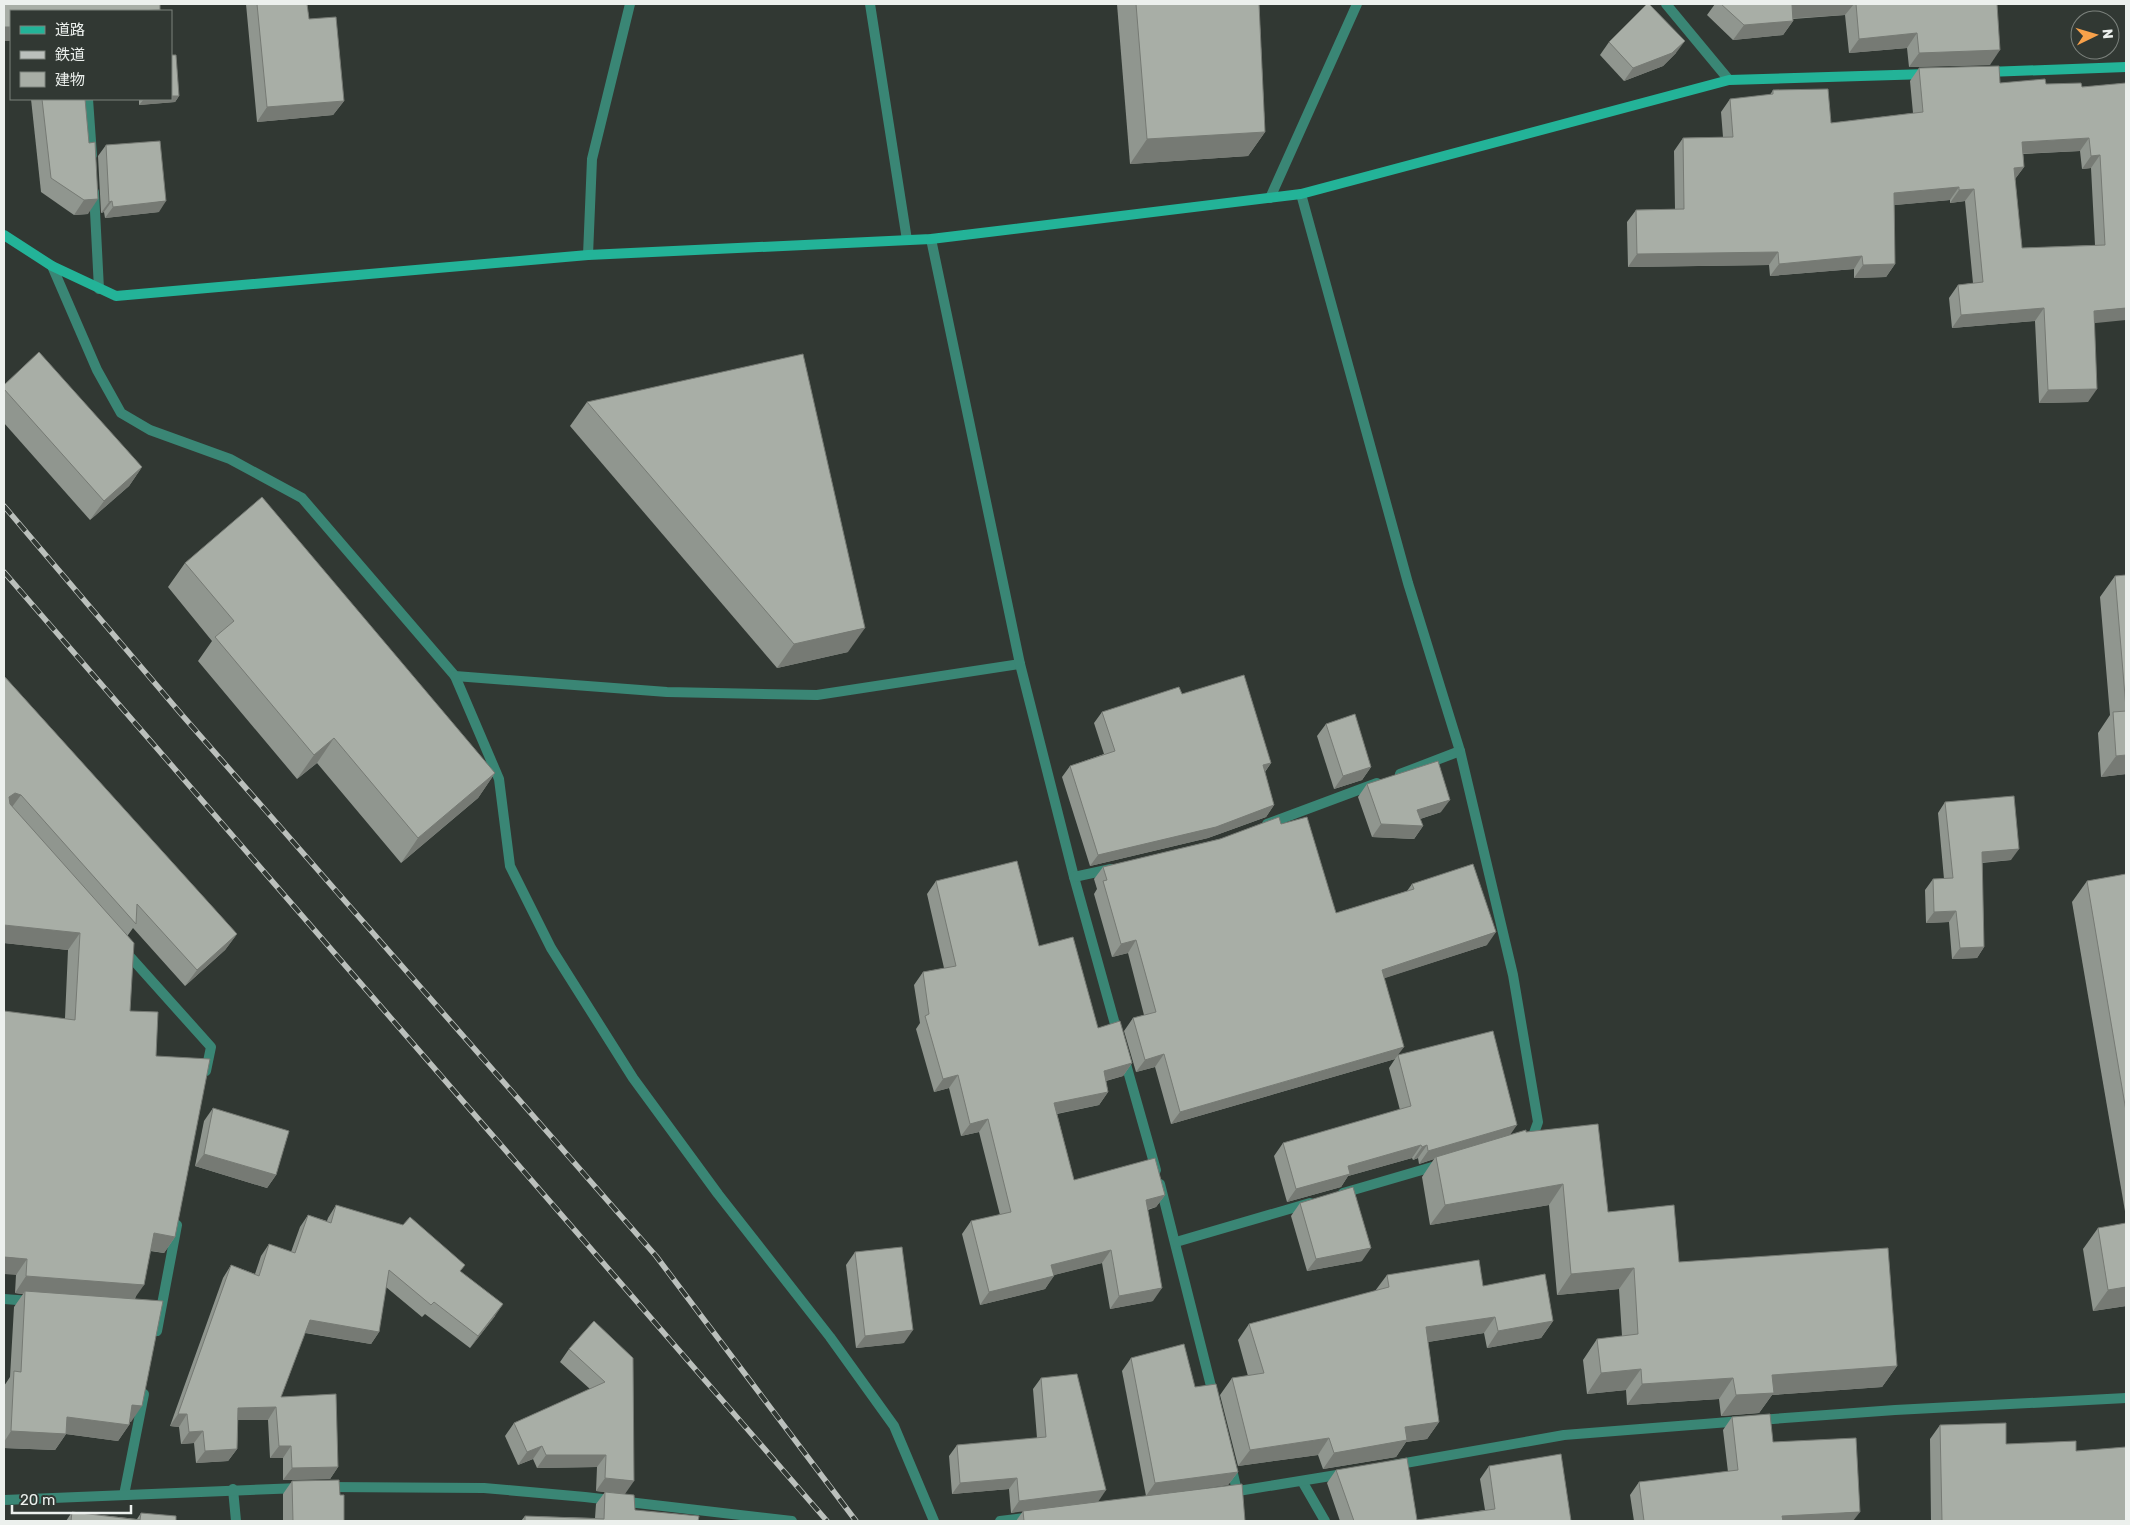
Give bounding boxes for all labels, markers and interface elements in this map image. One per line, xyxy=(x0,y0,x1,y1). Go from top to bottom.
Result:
legend xyxy=(10,10,172,100)
north arrow xyxy=(2070,10,2120,60)
text: 道路 xyxy=(55,21,85,39)
text: N xyxy=(2099,28,2116,40)
text: 鉄道 xyxy=(55,46,85,64)
text: 建物 xyxy=(55,71,85,89)
scale bar xyxy=(12,1482,131,1514)
text: 20 m xyxy=(20,1491,55,1509)

